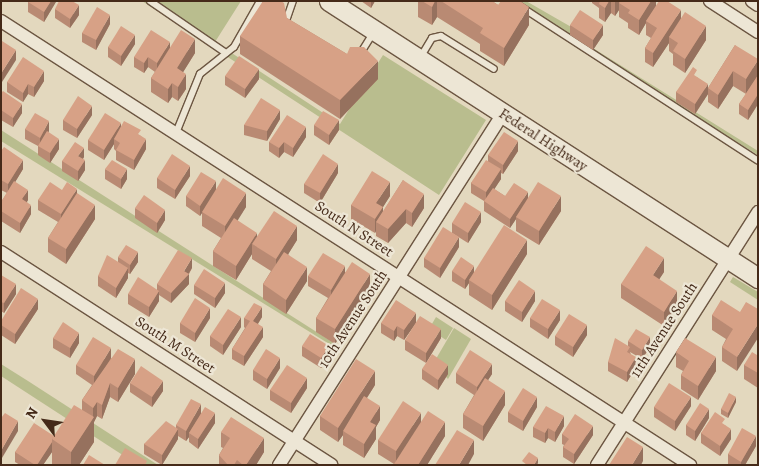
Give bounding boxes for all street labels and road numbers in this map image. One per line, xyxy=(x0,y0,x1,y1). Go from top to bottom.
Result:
street label: Federal Highway xyxy=(495,105,591,175)
street label: South N Street xyxy=(311,197,397,261)
street label: 10th Avenue South xyxy=(315,267,391,371)
street label: 11th Avenue South xyxy=(626,279,702,381)
street label: South M Street xyxy=(132,312,218,378)

